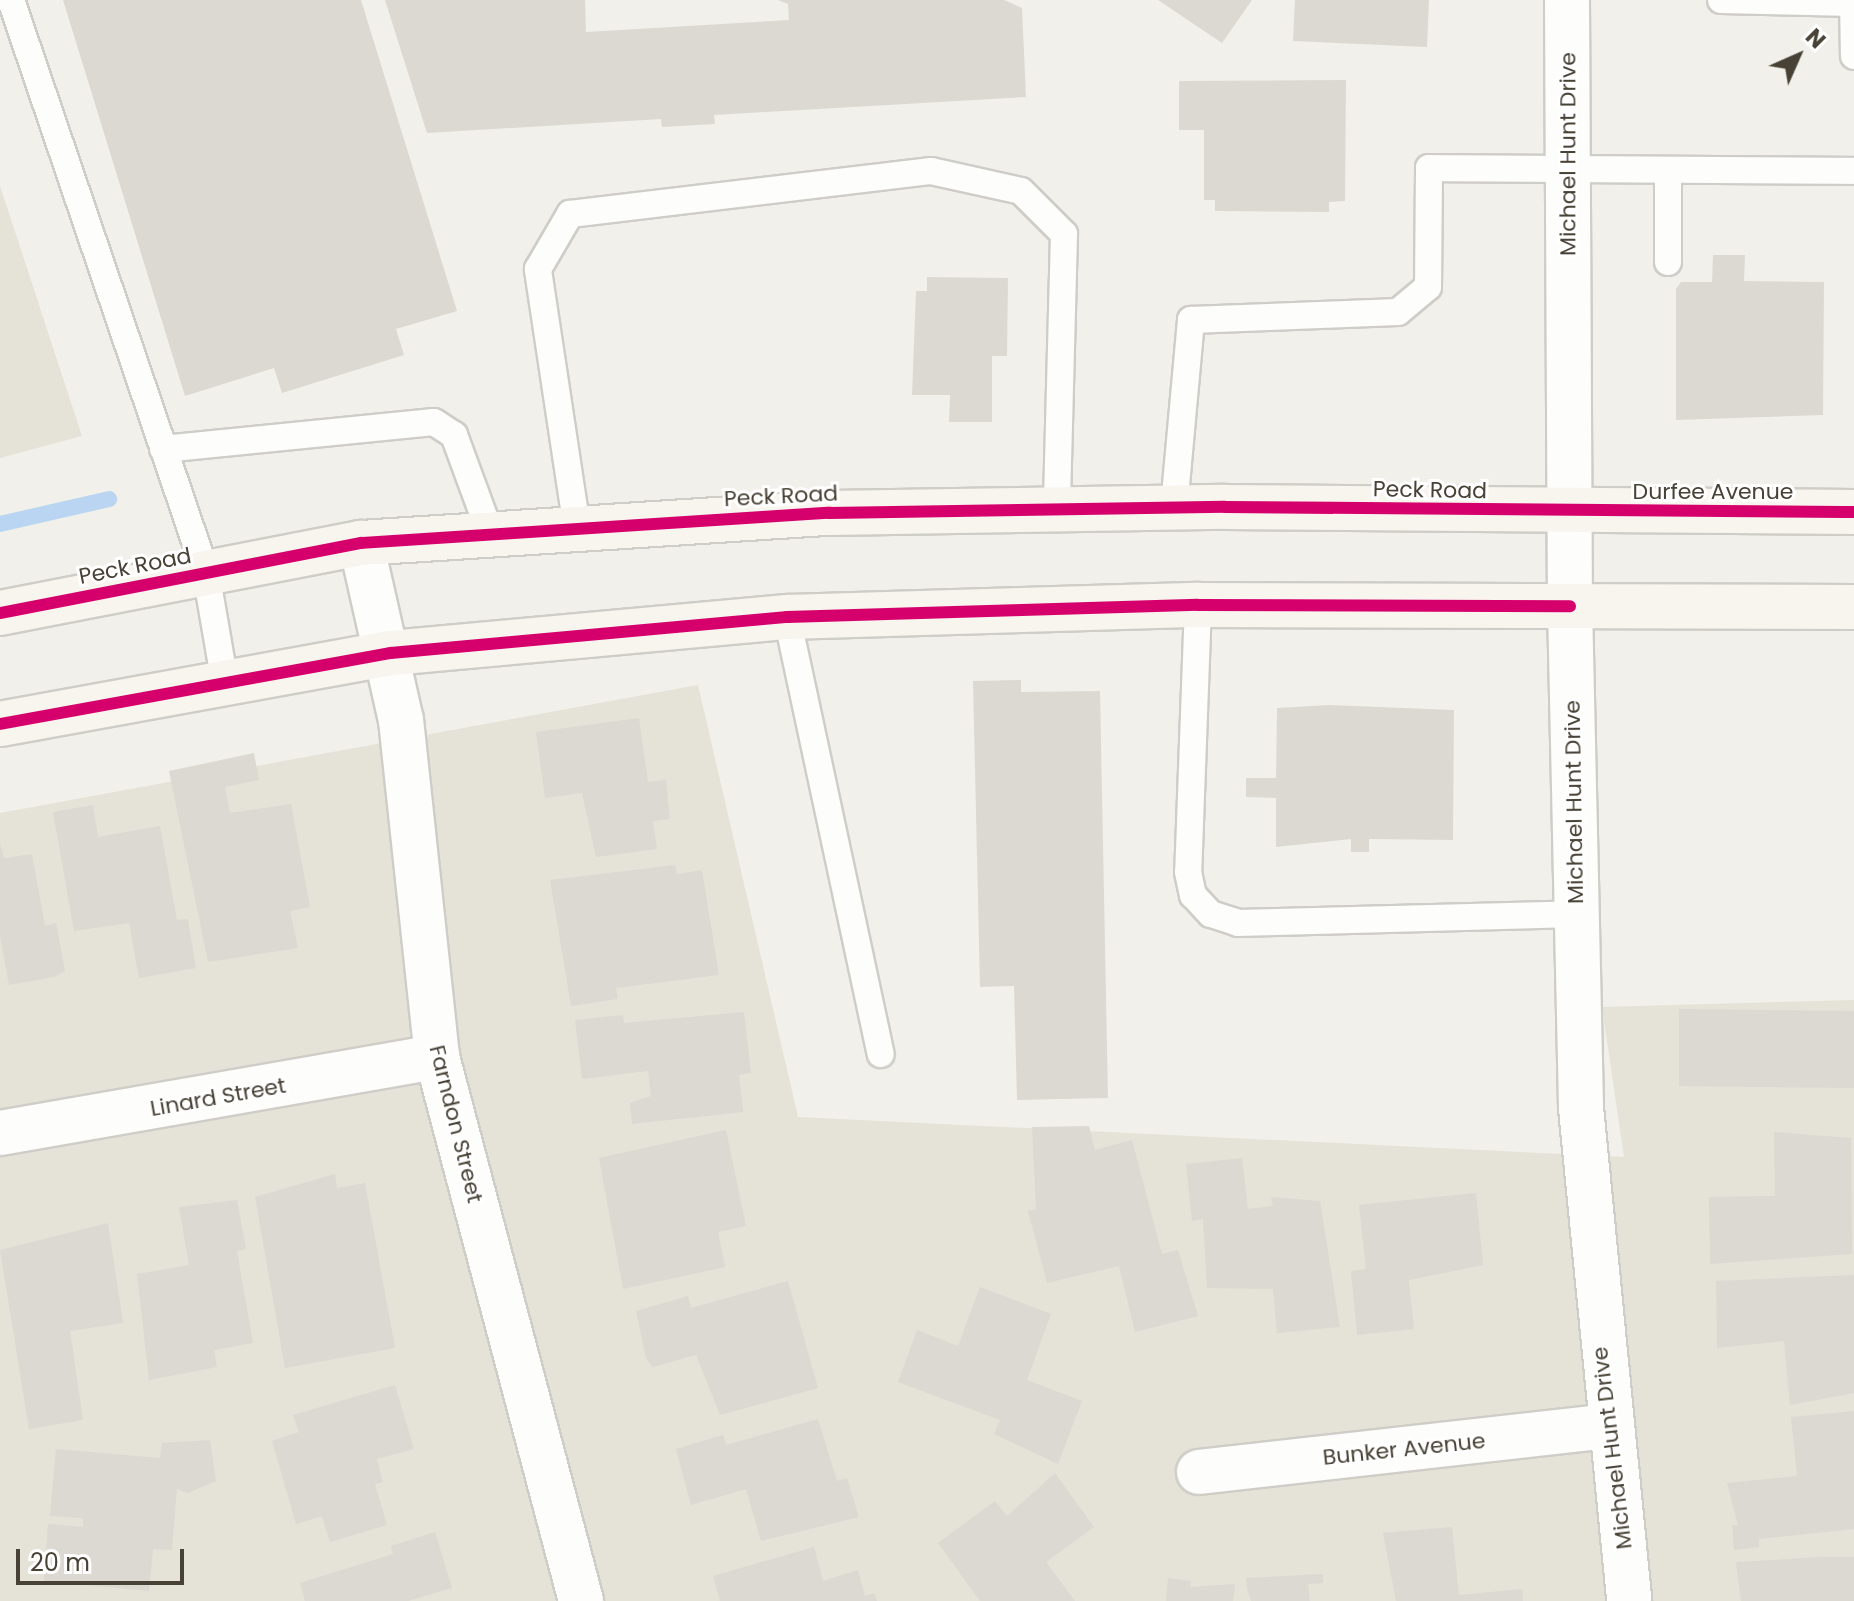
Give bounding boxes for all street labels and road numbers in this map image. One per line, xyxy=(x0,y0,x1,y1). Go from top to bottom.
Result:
street label: Michael Hunt Drive xyxy=(1555,52,1581,256)
street label: Peck Road xyxy=(1373,476,1487,504)
street label: Durfee Avenue xyxy=(1633,479,1793,505)
street label: Peck Road xyxy=(723,480,839,512)
street label: Peck Road xyxy=(76,542,194,590)
street label: Michael Hunt Drive xyxy=(1559,700,1589,904)
street label: Farndon Street xyxy=(424,1042,488,1206)
street label: Linard Street xyxy=(148,1072,288,1122)
street label: Michael Hunt Drive xyxy=(1586,1345,1638,1551)
street label: Bunker Avenue xyxy=(1321,1427,1487,1471)

